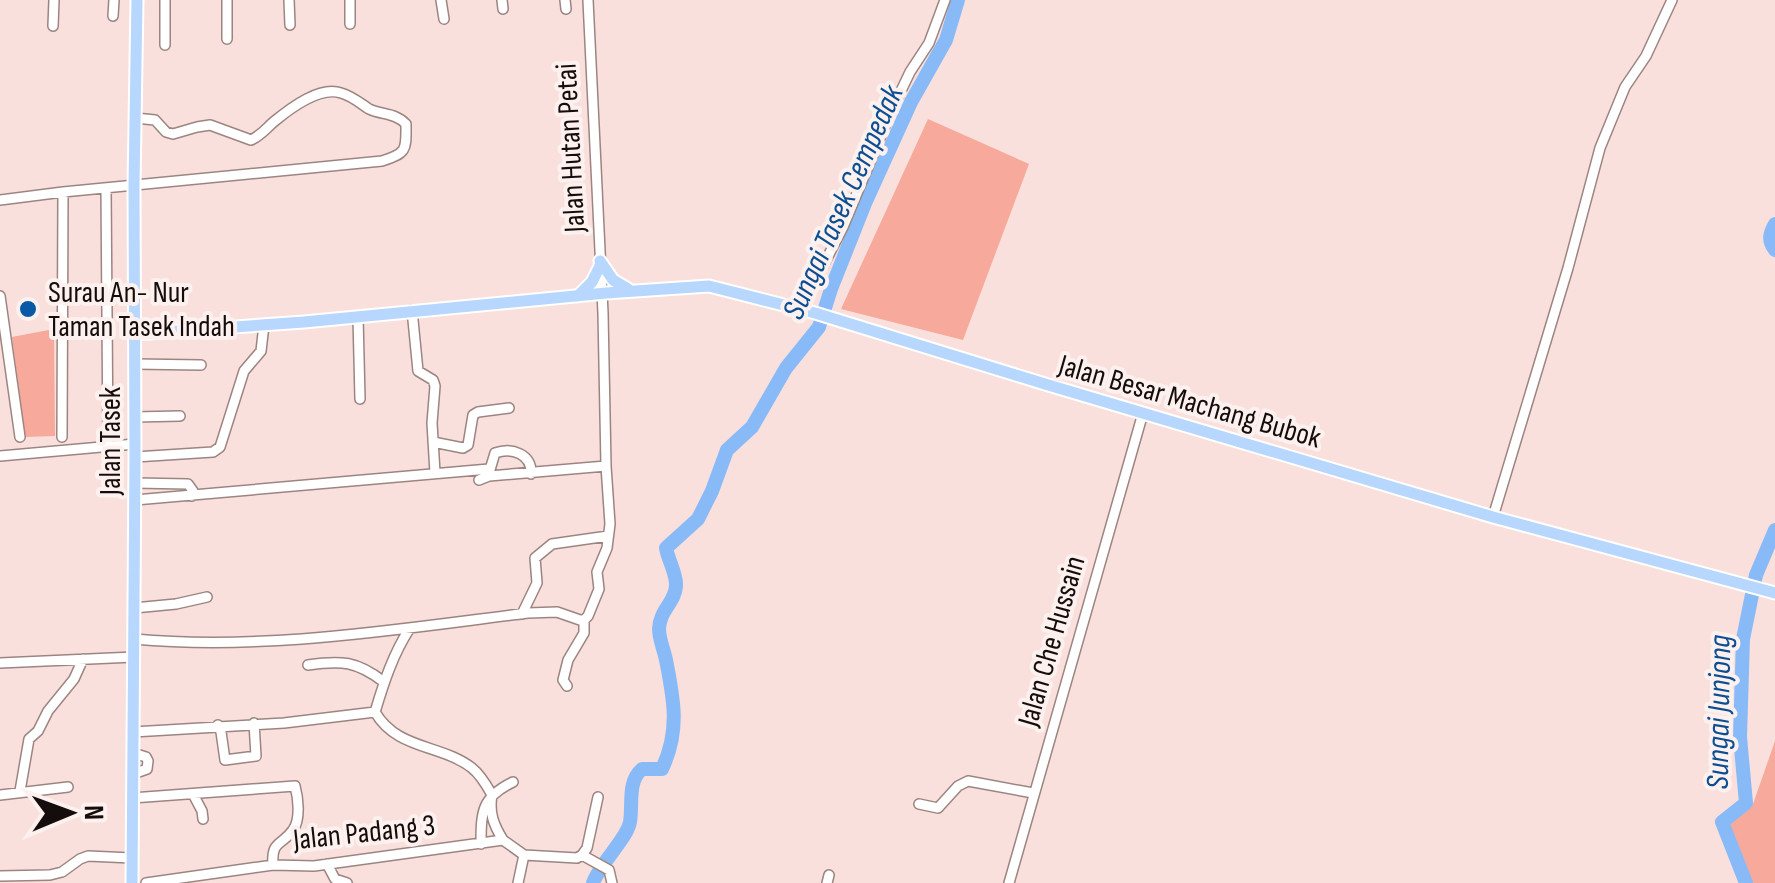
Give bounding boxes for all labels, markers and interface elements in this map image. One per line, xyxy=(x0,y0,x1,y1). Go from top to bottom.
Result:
street label: Jalan Hutan Petai xyxy=(549,63,593,234)
water label: Sungai Tasek Cempedak xyxy=(774,79,913,326)
place label: Surau An- Nur Taman Tasek Indah xyxy=(48,275,235,345)
marker: Surau An- Nur Taman Tasek Indah xyxy=(17,298,39,320)
street label: Jalan Besar Machang Bubok xyxy=(1054,347,1325,457)
street label: Jalan Tasek xyxy=(93,386,129,496)
street label: Jalan Che Hussain xyxy=(1010,552,1093,732)
water label: Sungai Junjong xyxy=(1699,634,1740,790)
north arrow xyxy=(20,763,120,863)
text: N xyxy=(77,805,110,820)
street label: Jalan Padang 3 xyxy=(290,808,437,858)

